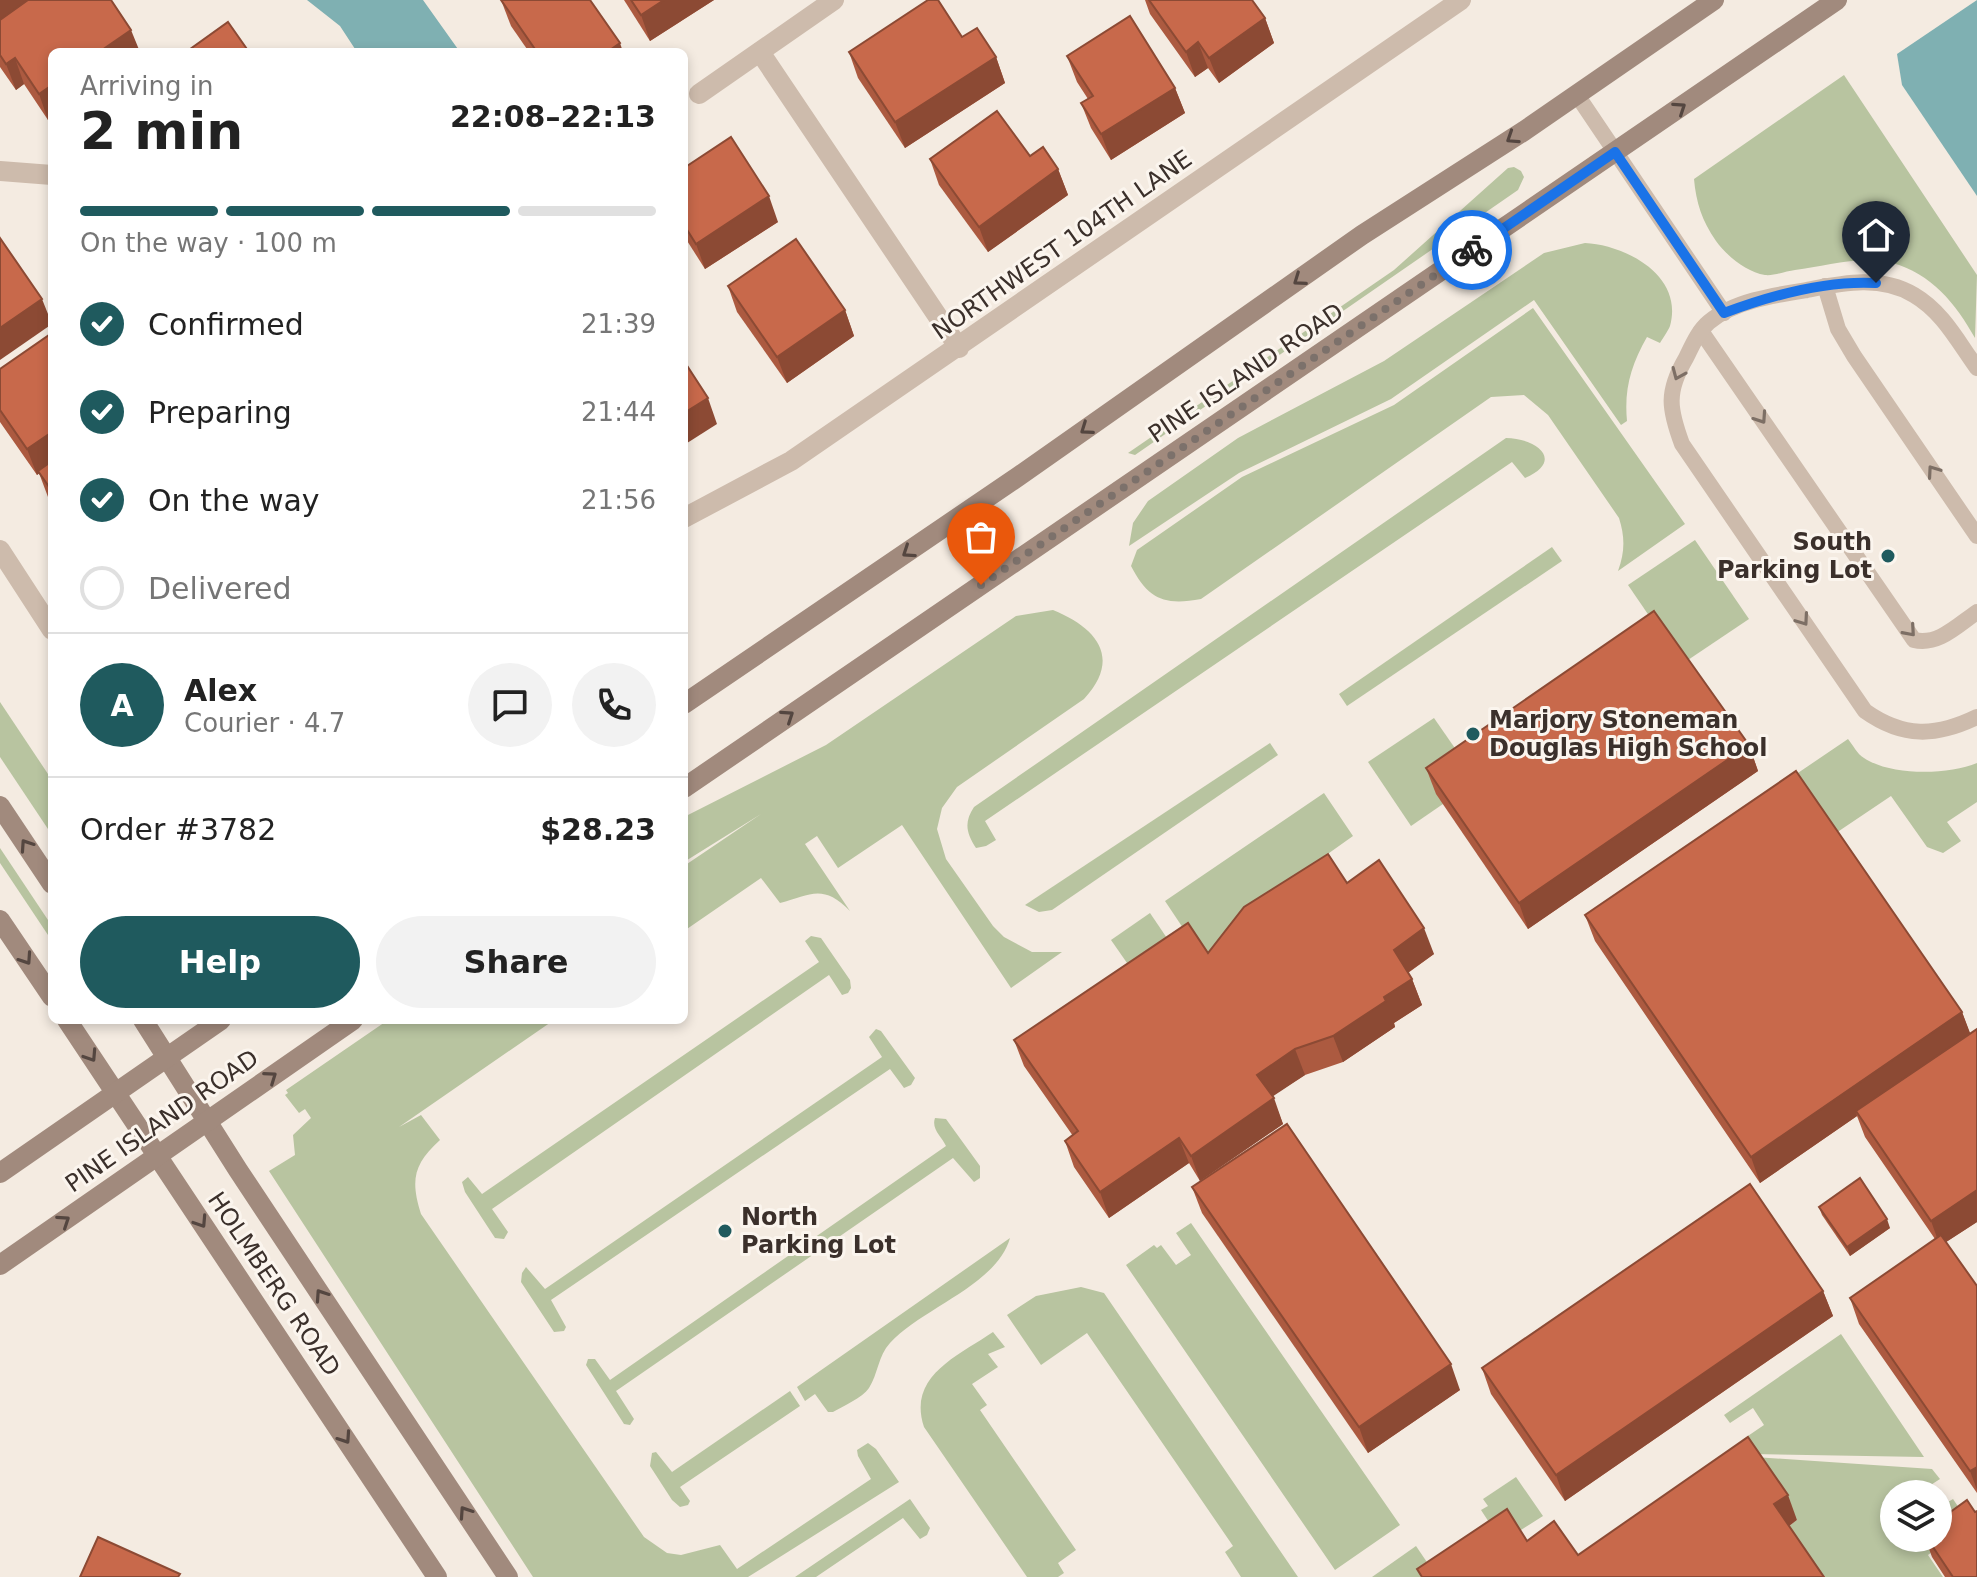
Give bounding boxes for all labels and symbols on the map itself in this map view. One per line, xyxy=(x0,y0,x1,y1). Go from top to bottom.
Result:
one-way arrow xyxy=(1671,103,1685,118)
one-way arrow xyxy=(1507,129,1521,144)
street label: NORTHWEST 104TH LANE xyxy=(927,144,1197,346)
pin xyxy=(1842,201,1910,283)
courier xyxy=(1432,210,1512,290)
one-way arrow xyxy=(1293,270,1307,285)
street label: PINE ISLAND ROAD xyxy=(1143,297,1349,449)
one-way arrow xyxy=(1672,365,1688,380)
one-way arrow xyxy=(1751,410,1766,424)
one-way arrow xyxy=(1080,419,1094,434)
one-way arrow xyxy=(1928,466,1943,480)
pin xyxy=(947,503,1015,585)
place label: South Parking Lot xyxy=(1717,528,1872,584)
one-way arrow xyxy=(902,542,916,557)
marker: South Parking Lot xyxy=(1879,547,1897,565)
one-way arrow xyxy=(1793,612,1808,626)
one-way arrow xyxy=(1900,622,1914,636)
place label: Marjory Stoneman Douglas High School xyxy=(1489,706,1767,762)
one-way arrow xyxy=(780,711,794,726)
marker: Marjory Stoneman Douglas High School xyxy=(1464,725,1482,743)
one-way arrow xyxy=(21,839,36,854)
one-way arrow xyxy=(16,950,31,964)
street label: PINE ISLAND ROAD xyxy=(60,1044,264,1198)
one-way arrow xyxy=(82,1047,97,1062)
one-way arrow xyxy=(262,1072,276,1087)
street label: HOLMBERG ROAD xyxy=(202,1187,346,1381)
place label: North Parking Lot xyxy=(741,1203,896,1259)
one-way arrow xyxy=(191,1213,206,1228)
one-way arrow xyxy=(56,1216,70,1231)
marker: North Parking Lot xyxy=(716,1222,734,1240)
one-way arrow xyxy=(316,1290,331,1304)
one-way arrow xyxy=(335,1430,350,1444)
one-way arrow xyxy=(459,1506,474,1521)

